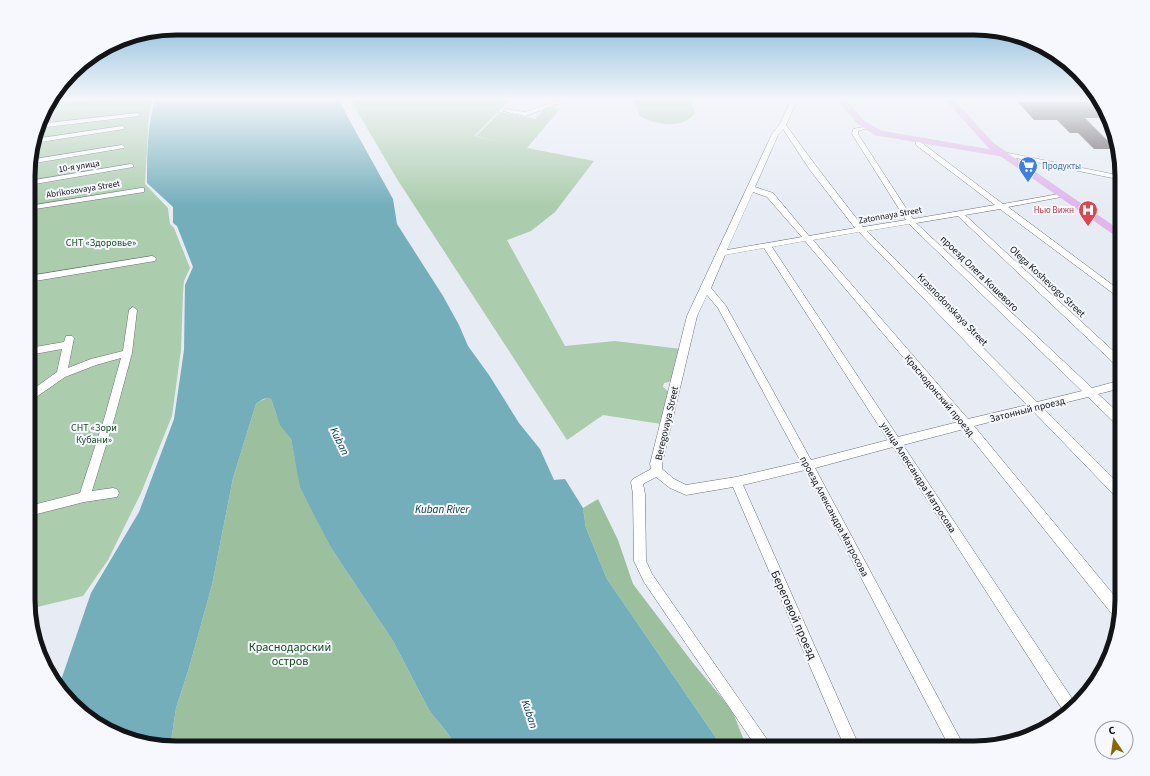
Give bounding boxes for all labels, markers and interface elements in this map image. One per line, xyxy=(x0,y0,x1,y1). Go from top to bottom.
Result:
supermarket icon: Продукты xyxy=(1017,155,1039,183)
street label: 10-я улица xyxy=(57,157,101,176)
place label: Продукты xyxy=(1042,160,1081,173)
street label: Abrikosovaya Street xyxy=(45,177,121,202)
hospital icon: Нью Вижн xyxy=(1077,199,1099,227)
street label: Zatonnaya Street xyxy=(857,204,923,227)
place label: Нью Вижн xyxy=(1034,204,1074,217)
street label: проезд Олега Кошевого xyxy=(937,232,1022,315)
park label: СНТ «Здоровье» xyxy=(66,236,136,250)
street label: Olega Koshevogo Street xyxy=(1006,243,1089,321)
street label: Krasnodonskaya Street xyxy=(914,270,991,350)
street label: Краснодонский проезд xyxy=(901,352,978,440)
street label: Beregovaya Street xyxy=(652,384,682,462)
street label: Затонный проезд xyxy=(988,394,1067,426)
street label: улица Александра Матросова xyxy=(877,419,959,536)
park label: СНТ «Зори Кубани» xyxy=(71,421,117,447)
water label: Kuban xyxy=(326,425,353,458)
street label: проезд Александра Матросова xyxy=(796,454,872,579)
water label: Kuban River xyxy=(415,502,470,517)
street label: Береговой проезд xyxy=(766,568,821,663)
park label: Краснодарский остров xyxy=(249,639,331,670)
water label: Kuban xyxy=(518,698,541,731)
north arrow xyxy=(1094,720,1134,760)
text: С xyxy=(1107,723,1117,739)

